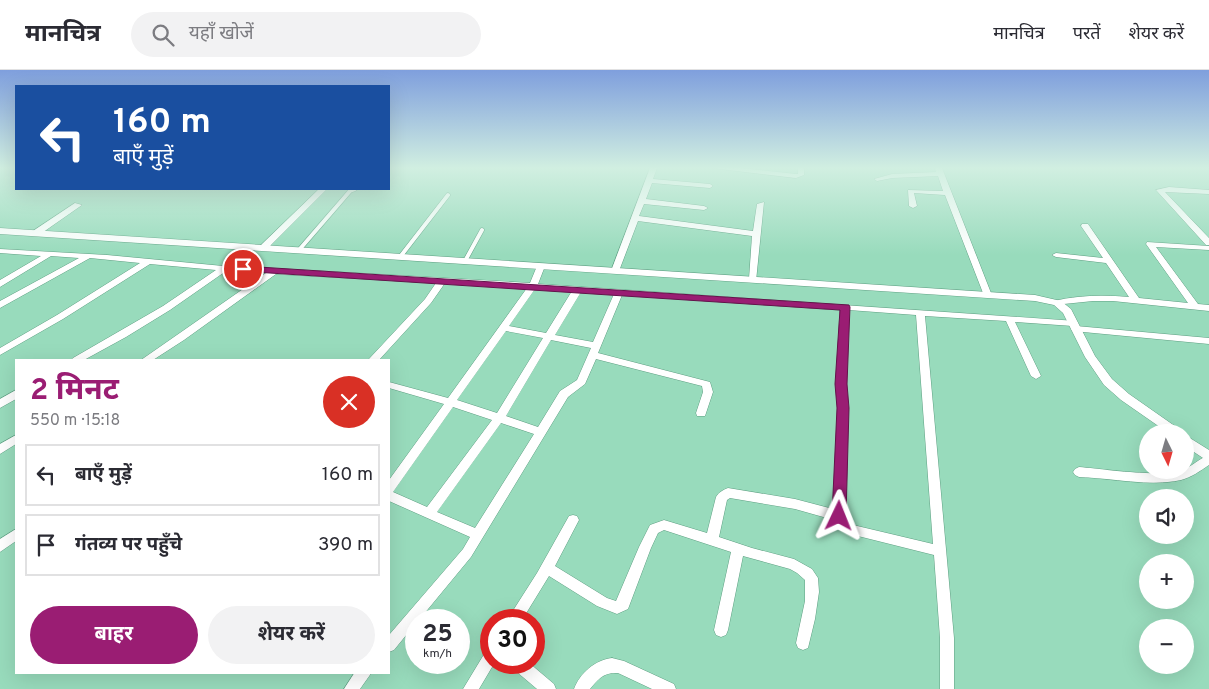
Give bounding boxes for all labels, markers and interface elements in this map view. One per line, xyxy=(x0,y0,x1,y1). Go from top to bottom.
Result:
search box xyxy=(131,12,481,57)
text: मानचित्र xyxy=(25,20,101,50)
icon: search xyxy=(149,21,177,49)
text: यहाँ खोजें xyxy=(189,22,254,46)
text: मानचित्र xyxy=(993,23,1045,46)
text: परतें xyxy=(1073,23,1101,46)
text: शेयर करें xyxy=(1129,23,1184,46)
text: 160 m xyxy=(113,101,211,145)
icon: left xyxy=(30,105,95,170)
text: बाएँ मुड़ें xyxy=(113,145,174,172)
pin xyxy=(222,248,264,290)
icon: arrive xyxy=(229,255,257,283)
text: 2 मिनट xyxy=(30,373,119,410)
button: close xyxy=(323,376,375,428)
text: 550 m · 15:18 xyxy=(30,411,120,431)
north arrow xyxy=(1139,424,1194,479)
map controls xyxy=(1139,424,1194,674)
icon: left xyxy=(32,461,60,489)
text: बाएँ मुड़ें xyxy=(75,463,132,487)
text: 160 m xyxy=(322,463,373,487)
position arrow xyxy=(812,489,864,541)
button: sound xyxy=(1139,489,1194,544)
icon: arrive xyxy=(32,531,60,559)
text: गंतव्य पर पहुँचे xyxy=(75,533,182,557)
text: 390 m xyxy=(318,533,373,557)
button: + xyxy=(1139,554,1194,609)
button: बाहर xyxy=(30,606,198,664)
button: शेयर करें xyxy=(208,606,375,664)
speed limit sign: 30 xyxy=(480,609,545,674)
text: 25 xyxy=(422,619,453,651)
button: − xyxy=(1139,619,1194,674)
text: km/h xyxy=(423,646,452,662)

